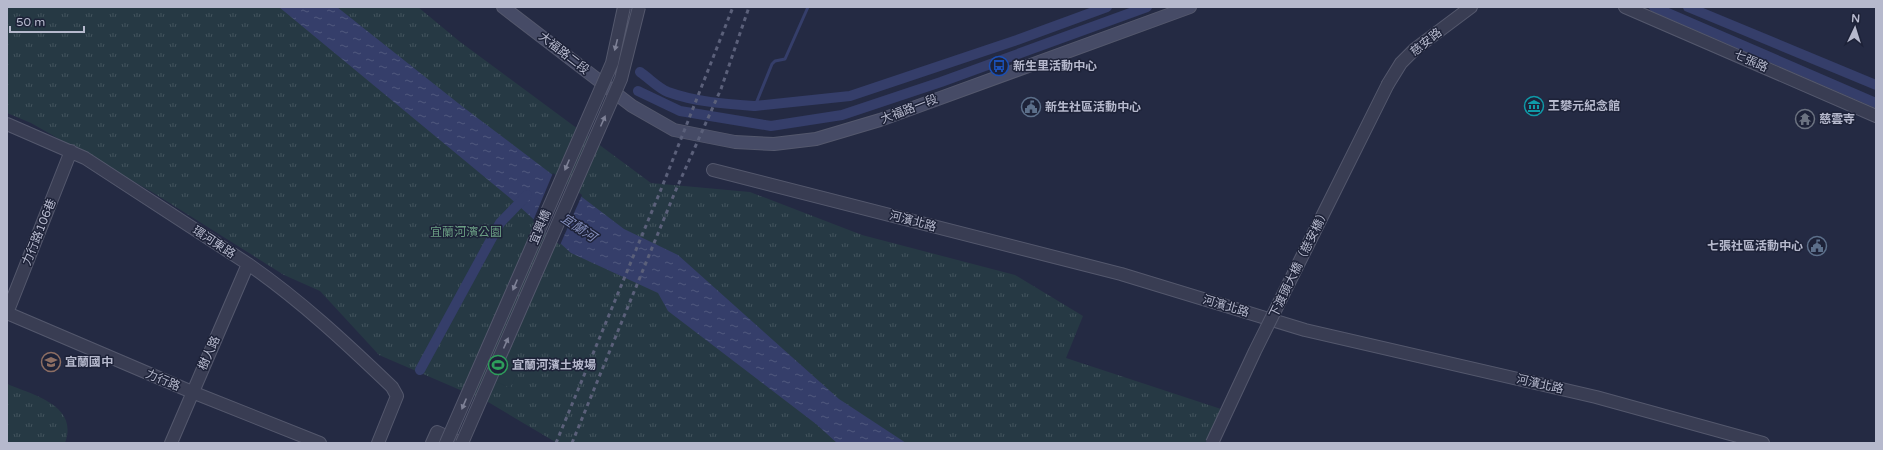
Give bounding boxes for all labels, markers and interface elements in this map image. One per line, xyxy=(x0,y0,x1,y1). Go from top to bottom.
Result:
scale bar xyxy=(10,8,84,34)
north arrow xyxy=(1835,8,1875,48)
text: N xyxy=(1851,12,1861,25)
text: 50 m xyxy=(16,15,45,29)
street label: 慈安路 xyxy=(1408,25,1444,59)
street label: 大福路二段 xyxy=(536,29,592,77)
one-way arrow xyxy=(613,39,619,51)
street label: 七張路 xyxy=(1732,47,1770,75)
bus stop icon: 新生里活動中心 xyxy=(988,55,1010,77)
place label: 新生里活動中心 xyxy=(1013,59,1097,73)
street label: 大福路一段 xyxy=(878,92,940,126)
museum icon: 王攀元紀念館 xyxy=(1523,95,1545,117)
public building icon: 新生社區活動中心 xyxy=(1020,96,1042,118)
place label: 王攀元紀念館 xyxy=(1548,99,1620,113)
place label: 新生社區活動中心 xyxy=(1045,100,1141,114)
temple icon: 慈雲寺 xyxy=(1794,108,1816,130)
place label: 慈雲寺 xyxy=(1819,112,1855,126)
one-way arrow xyxy=(600,116,606,127)
one-way arrow xyxy=(564,160,570,171)
street label: 力行路106巷 xyxy=(19,197,59,267)
street label: 下渡頭大橋（慈安橋） xyxy=(1266,206,1332,320)
street label: 宜興橋 xyxy=(527,208,553,246)
street label: 河濱北路 xyxy=(888,208,938,234)
water label: 宜蘭河 xyxy=(558,210,602,247)
street label: 環河東路 xyxy=(190,223,238,261)
park label: 宜蘭河濱公園 xyxy=(430,225,502,239)
public building icon: 七張社區活動中心 xyxy=(1806,235,1828,257)
place label: 七張社區活動中心 xyxy=(1707,239,1803,253)
one-way arrow xyxy=(512,279,518,291)
street label: 河濱北路 xyxy=(1201,292,1251,320)
street label: 樹人路 xyxy=(195,334,223,372)
one-way arrow xyxy=(503,338,509,349)
school or university icon: 宜蘭國中 xyxy=(40,351,62,373)
sports icon: 宜蘭河濱土坡場 xyxy=(487,354,509,376)
place label: 宜蘭國中 xyxy=(65,355,113,369)
place label: 宜蘭河濱土坡場 xyxy=(512,358,596,372)
street label: 力行路 xyxy=(144,367,182,393)
street label: 河濱北路 xyxy=(1515,372,1565,396)
one-way arrow xyxy=(460,398,466,410)

